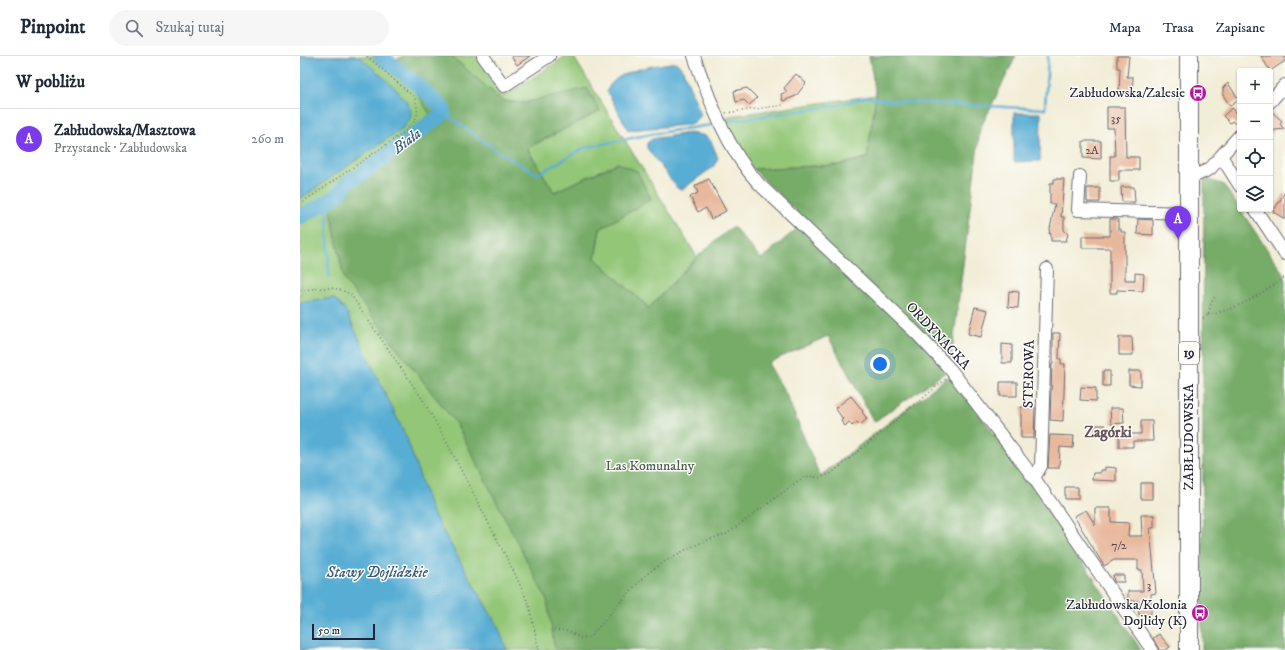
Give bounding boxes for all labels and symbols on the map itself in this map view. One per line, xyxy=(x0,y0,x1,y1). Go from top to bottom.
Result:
bus stop icon: Zabłudowska/Zalesie xyxy=(1188,83,1208,103)
place label: Zabłudowska/Zalesie xyxy=(1070,84,1185,102)
house number: 35 xyxy=(1111,111,1121,126)
water label: Biała xyxy=(388,124,425,158)
house number: 2A xyxy=(1085,143,1099,158)
pin: A xyxy=(1165,206,1191,239)
street label: ORDYNACKA xyxy=(902,298,975,374)
street label: STEROWA xyxy=(1019,339,1039,408)
road number: 19 xyxy=(1179,342,1199,364)
your location xyxy=(870,354,890,374)
street label: ZABŁUDOWSKA xyxy=(1180,383,1198,490)
district label: Zagórki xyxy=(1084,423,1132,442)
park label: Las Komunalny xyxy=(606,457,695,475)
house number: 7/2 xyxy=(1111,538,1127,553)
water label: Stawy Dojlidzkie xyxy=(325,563,428,582)
house number: 3 xyxy=(1147,578,1151,593)
place label: Zabłudowska/Kolonia Dojlidy (K) xyxy=(1066,596,1187,630)
bus stop icon: Zabłudowska/Kolonia Dojlidy (K) xyxy=(1190,603,1210,623)
scale bar xyxy=(312,622,375,641)

